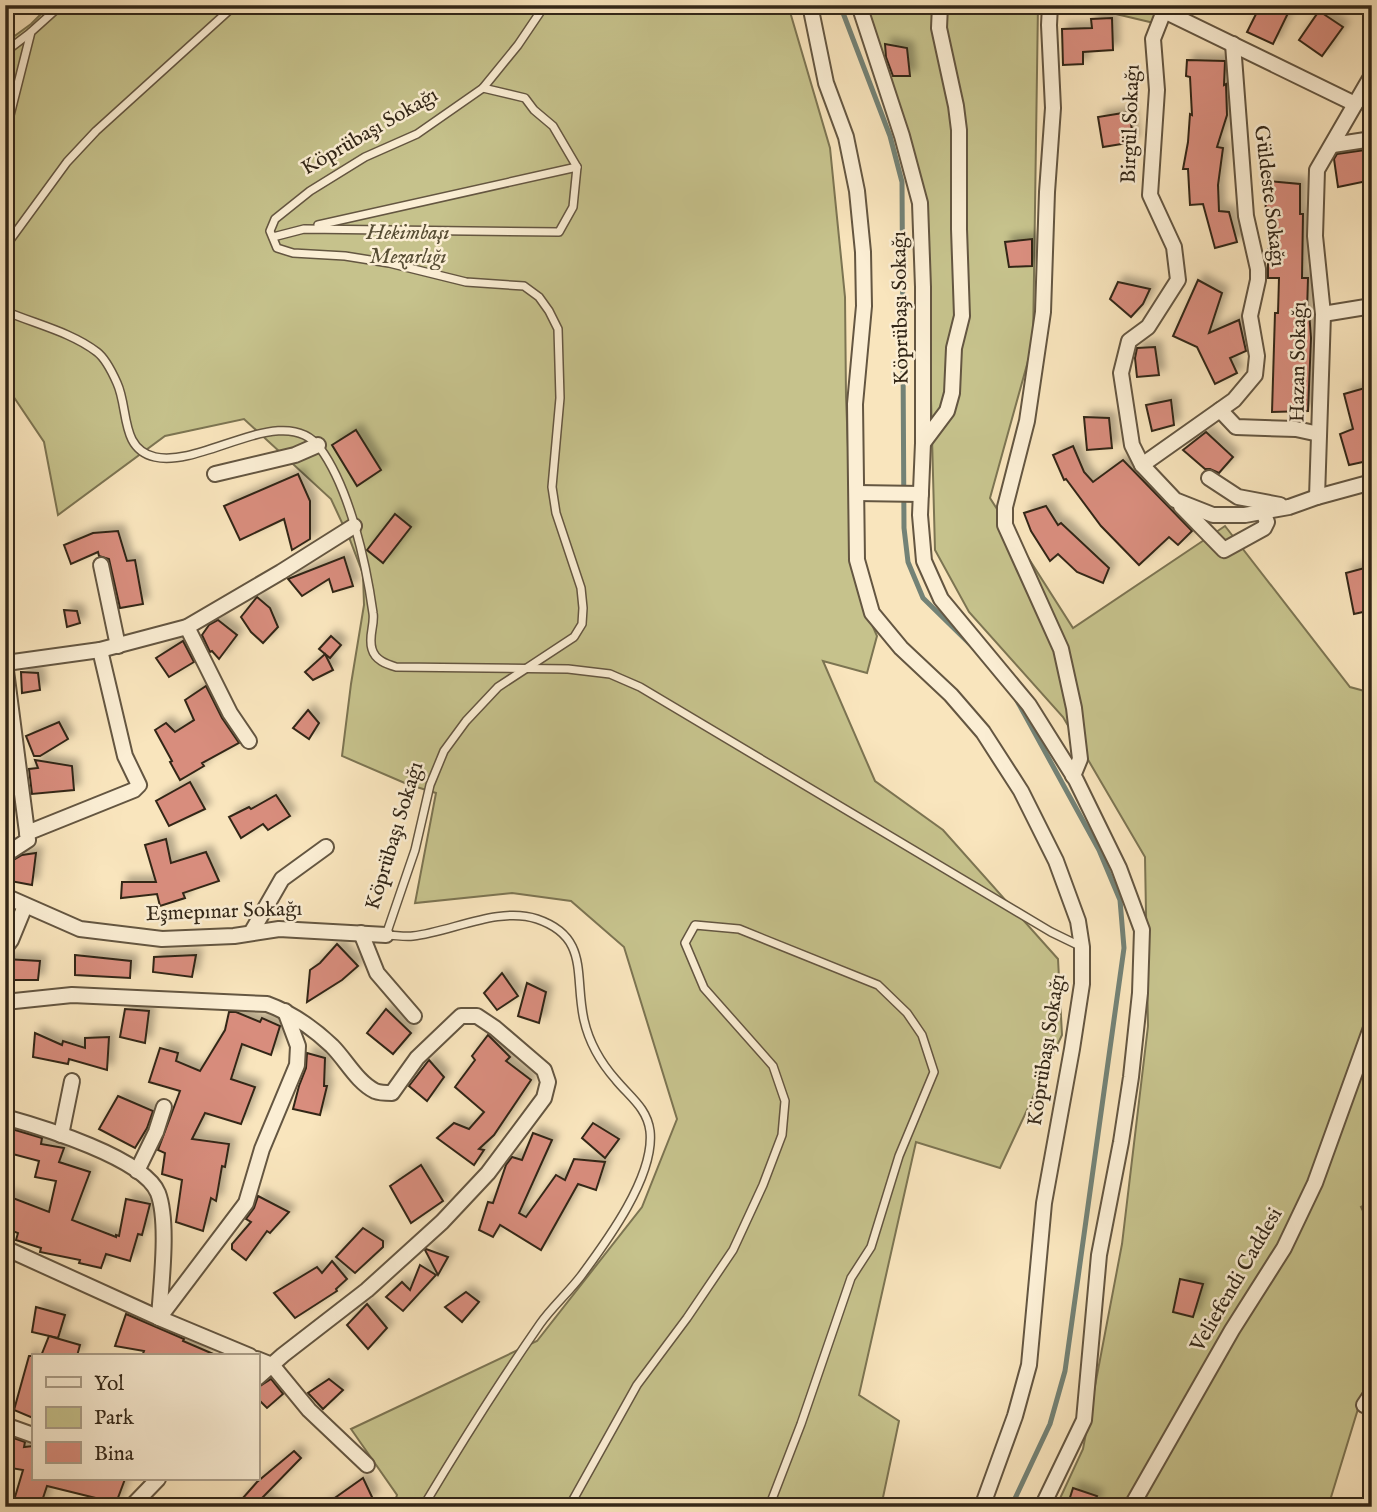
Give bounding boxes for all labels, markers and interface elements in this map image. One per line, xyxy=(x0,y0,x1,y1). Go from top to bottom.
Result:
street label: Birgül Sokağı xyxy=(1115,64,1147,184)
street label: Köprübaşı Sokağı xyxy=(297,82,443,182)
street label: Güldeste Sokağı xyxy=(1247,124,1291,268)
park label: Hekimbaşı Mezarlığı xyxy=(365,220,450,271)
street label: Köprübaşı Sokağı xyxy=(886,231,916,385)
street label: Hazan Sokağı xyxy=(1284,301,1314,423)
street label: Köprübaşı Sokağı xyxy=(360,759,430,913)
street label: Eşmepınar Sokağı xyxy=(145,896,303,928)
street label: Köprübaşı Sokağı xyxy=(1022,972,1072,1128)
street label: Veliefendi Caddesi xyxy=(1184,1203,1289,1358)
legend xyxy=(32,1354,259,1480)
text: Yol xyxy=(94,1371,124,1398)
text: Park xyxy=(94,1405,135,1432)
text: Bina xyxy=(94,1441,135,1468)

